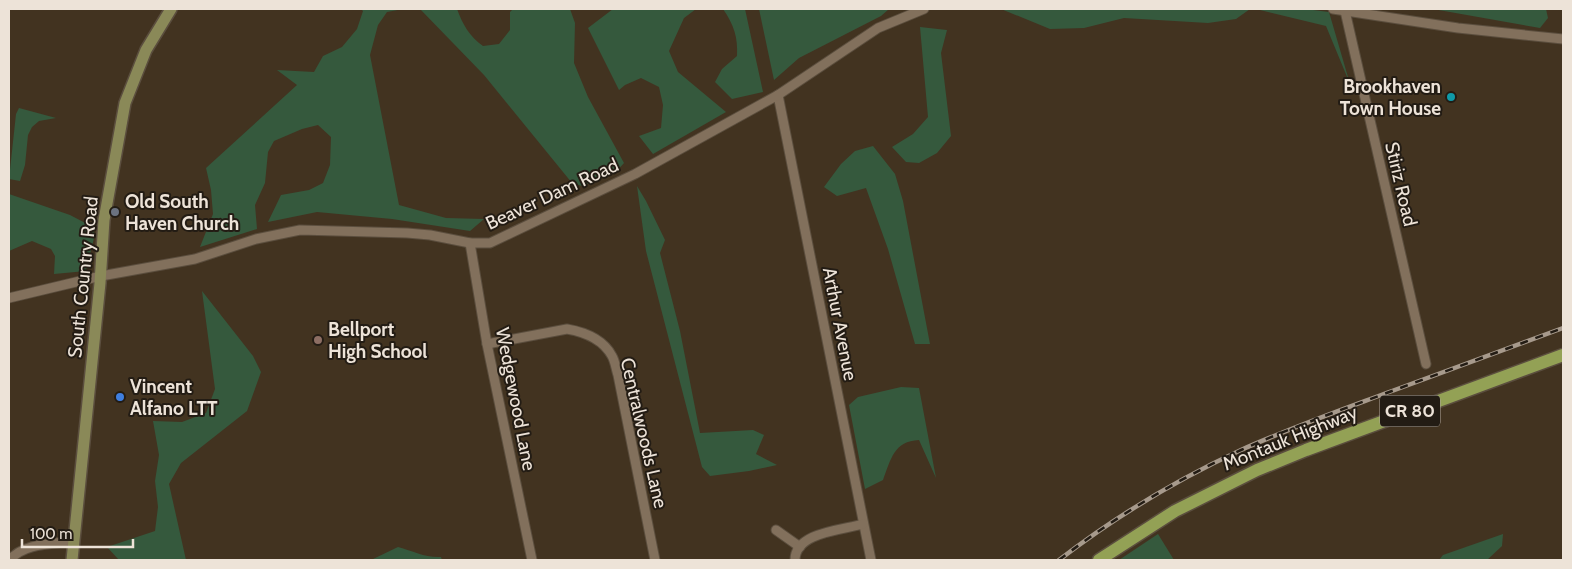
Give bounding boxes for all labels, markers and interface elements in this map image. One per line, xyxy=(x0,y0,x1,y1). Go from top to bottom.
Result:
place label: Brookhaven Town House xyxy=(1340,75,1441,120)
marker: Brookhaven Town House xyxy=(1445,91,1457,103)
street label: Stiriz Road xyxy=(1380,140,1422,228)
street label: Beaver Dam Road xyxy=(482,153,622,235)
place label: Old South Haven Church xyxy=(125,190,239,235)
street label: South Country Road xyxy=(63,195,103,359)
marker: Old South Haven Church xyxy=(109,206,121,218)
street label: Arthur Avenue xyxy=(818,265,862,383)
place label: Bellport High School xyxy=(328,318,427,363)
street label: Wedgewood Lane xyxy=(491,326,541,473)
marker: Bellport High School xyxy=(312,334,324,346)
street label: Centralwoods Lane xyxy=(616,356,673,511)
place label: Vincent Alfano LTT xyxy=(130,375,218,420)
marker: Vincent Alfano LTT xyxy=(114,391,126,403)
road number: CR 80 xyxy=(1380,396,1440,426)
street label: Montauk Highway xyxy=(1219,400,1361,476)
scale bar xyxy=(22,516,134,548)
text: 100 m xyxy=(30,525,72,543)

